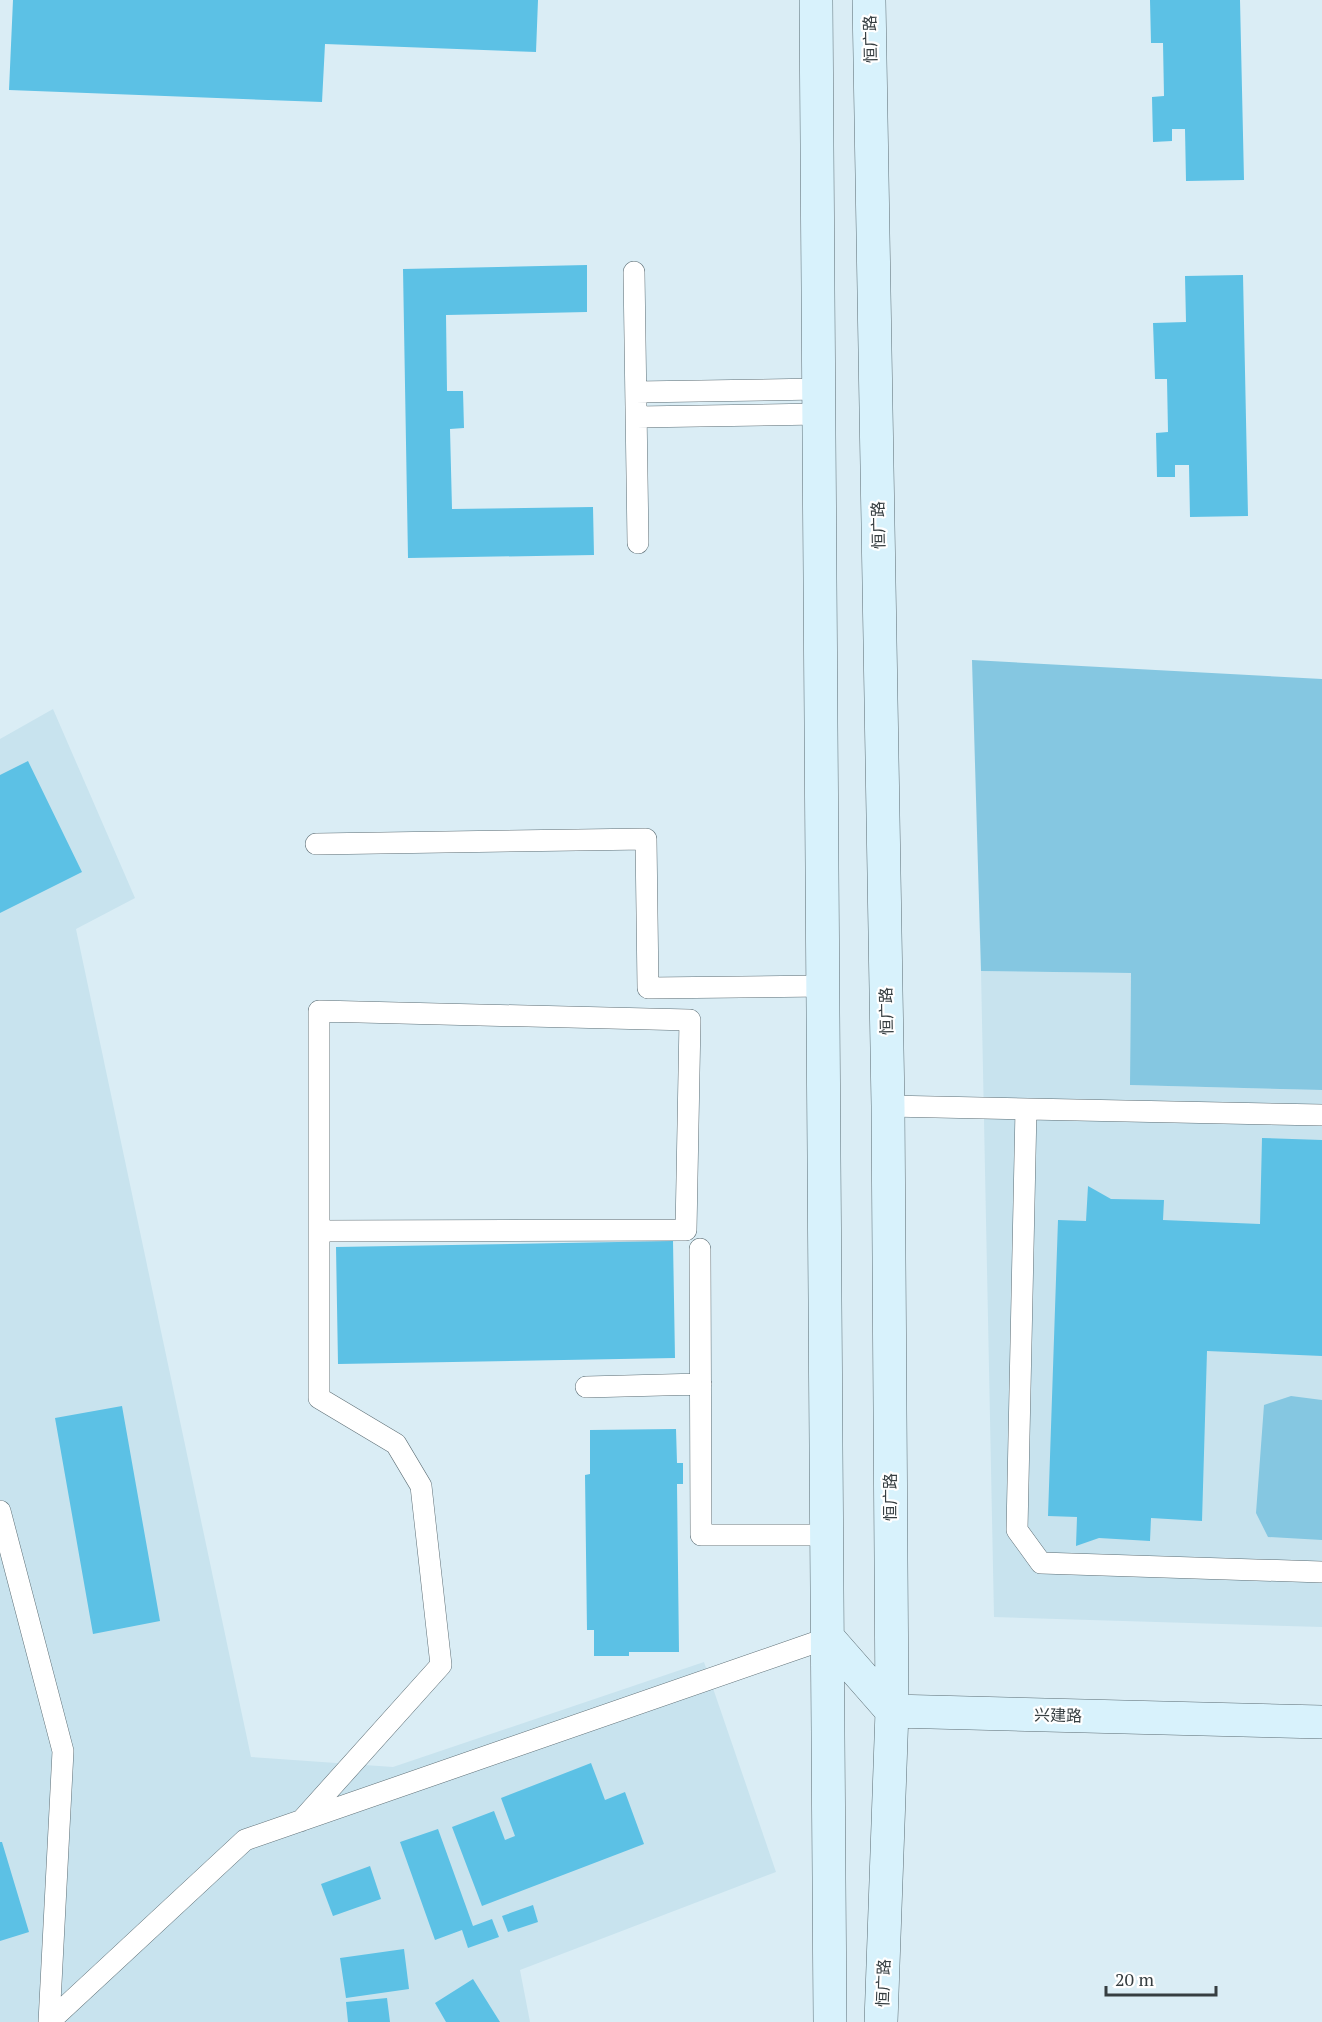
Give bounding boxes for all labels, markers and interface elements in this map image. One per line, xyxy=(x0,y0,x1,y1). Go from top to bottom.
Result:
street label: 恒广路 xyxy=(859,15,881,63)
street label: 恒广路 xyxy=(867,501,889,549)
street label: 恒广路 xyxy=(875,987,897,1035)
street label: 恒广路 xyxy=(879,1473,901,1521)
street label: 兴建路 xyxy=(1034,1704,1082,1726)
street label: 恒广路 xyxy=(871,1959,895,2007)
scale bar xyxy=(1106,1959,1216,1997)
text: 20 m xyxy=(1115,1967,1155,1991)

